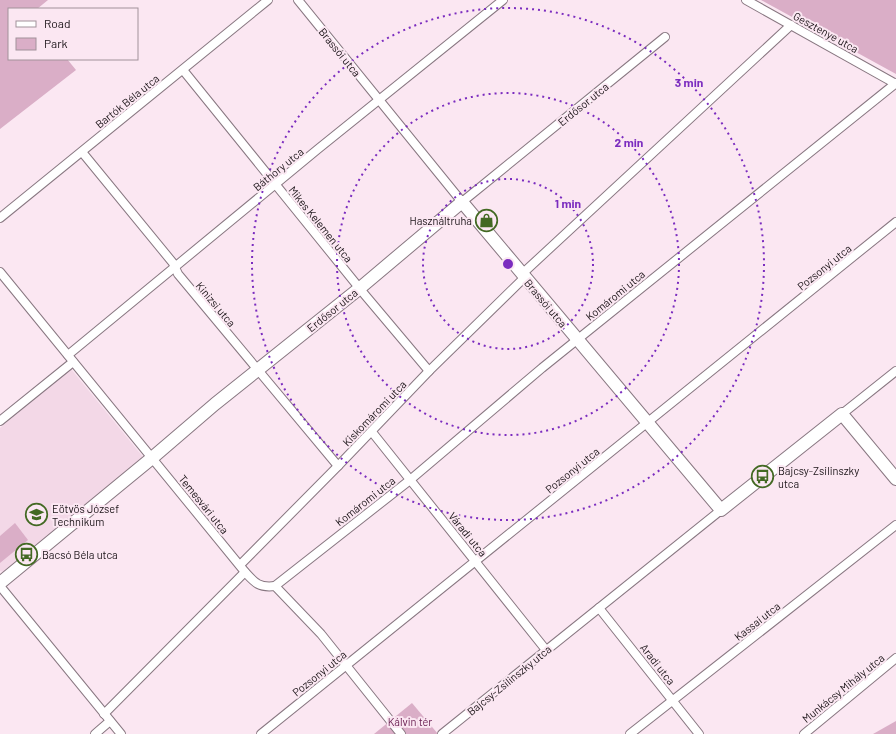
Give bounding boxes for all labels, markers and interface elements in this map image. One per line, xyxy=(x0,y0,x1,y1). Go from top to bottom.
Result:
legend xyxy=(8,8,138,60)
street label: Gesztenye utca xyxy=(791,9,861,55)
text: Road xyxy=(44,16,71,30)
street label: Brassói utca xyxy=(316,25,364,79)
text: Park xyxy=(44,36,68,50)
street label: Bartók Béla utca xyxy=(93,71,161,131)
text: 3 min xyxy=(675,75,703,89)
street label: Erdősor utca xyxy=(555,80,611,128)
text: 2 min xyxy=(615,135,643,149)
street label: Báthory utca xyxy=(250,145,306,193)
street label: Mikes Kelemen utca xyxy=(286,183,356,265)
text: 1 min xyxy=(555,196,581,210)
shop icon: Használtruha xyxy=(474,207,500,233)
place label: Használtruha xyxy=(409,214,472,227)
street label: Pozsonyi utca xyxy=(794,241,854,293)
centre of rings xyxy=(501,257,515,271)
street label: Komáromi utca xyxy=(583,267,647,323)
street label: Brassói utca xyxy=(522,276,570,330)
street label: Kinizsi utca xyxy=(193,279,239,329)
street label: Erdősor utca xyxy=(304,286,360,334)
street label: Kiskomáromi utca xyxy=(339,378,409,448)
street label: Pozsonyi utca xyxy=(542,444,602,496)
bus stop icon: Bajcsy-Zsilinszky utca xyxy=(749,463,775,489)
place label: Bajcsy-Zsilinszky utca xyxy=(778,464,859,490)
street label: Temesvári utca xyxy=(176,472,232,536)
street label: Komáromi utca xyxy=(332,474,398,528)
school or university icon: Eötvös József Technikum xyxy=(24,501,50,527)
place label: Eötvös József Technikum xyxy=(52,502,119,528)
street label: Váradi utca xyxy=(446,509,490,559)
bus stop icon: Bacsó Béla utca xyxy=(13,541,39,567)
place label: Bacsó Béla utca xyxy=(42,548,118,561)
street label: Kassai utca xyxy=(732,599,782,643)
street label: Aradi utca xyxy=(638,641,678,687)
street label: Bajcsy-Zsilinszky utca xyxy=(464,642,554,718)
street label: Pozsonyi utca xyxy=(289,647,349,699)
street label: Munkácsy Mihály utca xyxy=(799,651,887,725)
park label: Kálvin tér xyxy=(388,715,432,728)

